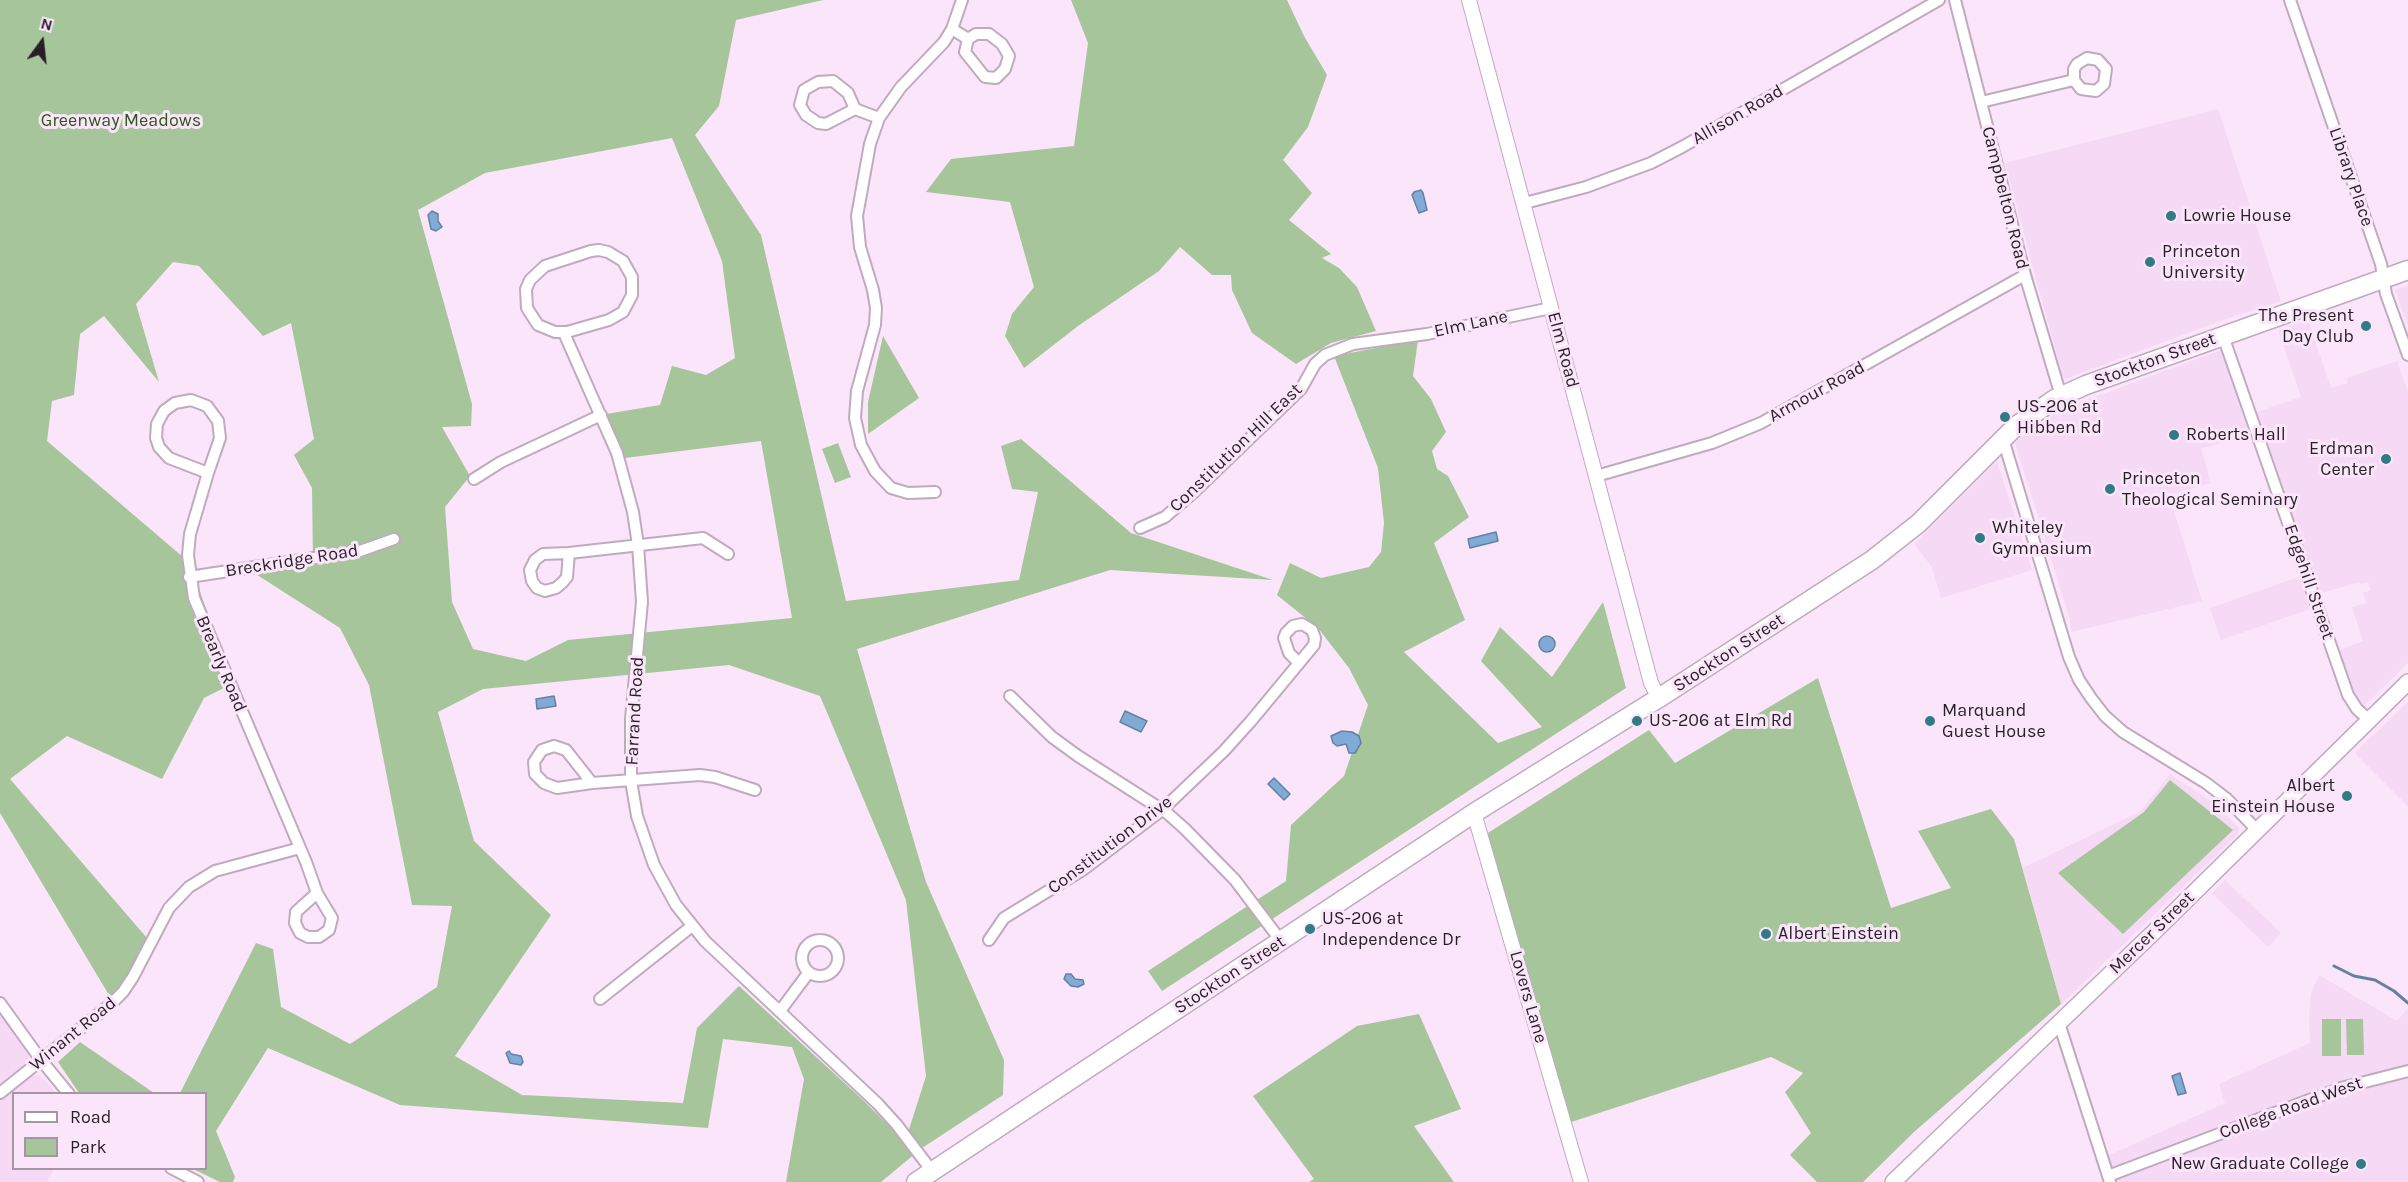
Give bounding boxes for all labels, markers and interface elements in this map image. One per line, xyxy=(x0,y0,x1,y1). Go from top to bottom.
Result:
north arrow xyxy=(12,12,72,72)
text: N xyxy=(39,13,55,35)
street label: Allison Road xyxy=(1689,80,1787,150)
park label: Greenway Meadows xyxy=(41,110,201,132)
street label: Campbelton Road xyxy=(1977,124,2033,272)
street label: Library Place xyxy=(2324,125,2378,229)
place label: Lowrie House xyxy=(2183,205,2291,227)
marker: Lowrie House xyxy=(2164,209,2178,223)
place label: Princeton University xyxy=(2162,241,2245,284)
marker: Princeton University xyxy=(2143,255,2157,269)
place label: The Present Day Club xyxy=(2259,305,2354,348)
street label: Elm Lane xyxy=(1432,306,1510,342)
street label: Elm Road xyxy=(1543,310,1583,390)
marker: The Present Day Club xyxy=(2359,319,2373,333)
street label: Stockton Street xyxy=(2091,328,2219,392)
street label: Armour Road xyxy=(1765,357,1869,427)
street label: Constitution Hill East xyxy=(1165,379,1307,517)
place label: US-206 at Hibben Rd xyxy=(2017,396,2102,438)
marker: US-206 at Hibben Rd xyxy=(1998,410,2012,424)
place label: Roberts Hall xyxy=(2186,424,2286,446)
marker: Roberts Hall xyxy=(2167,428,2181,442)
place label: Erdman Center xyxy=(2309,438,2374,480)
marker: Erdman Center xyxy=(2379,452,2393,466)
place label: Princeton Theological Seminary xyxy=(2122,468,2298,510)
marker: Princeton Theological Seminary xyxy=(2103,482,2117,496)
place label: Whiteley Gymnasium xyxy=(1992,517,2092,560)
street label: Edgehill Street xyxy=(2279,522,2339,642)
marker: Whiteley Gymnasium xyxy=(1973,531,1987,545)
street label: Breckridge Road xyxy=(224,540,360,582)
street label: Stockton Street xyxy=(1669,609,1789,697)
street label: Brearly Road xyxy=(191,613,251,715)
street label: Farrand Road xyxy=(621,656,649,766)
place label: Marquand Guest House xyxy=(1942,700,2046,742)
place label: US-206 at Elm Rd xyxy=(1649,710,1793,732)
marker: US-206 at Elm Rd xyxy=(1630,714,1644,728)
marker: Marquand Guest House xyxy=(1923,714,1937,728)
place label: Albert Einstein House xyxy=(2211,775,2335,818)
marker: Albert Einstein House xyxy=(2340,789,2354,803)
street label: Constitution Drive xyxy=(1044,791,1176,899)
street label: Mercer Street xyxy=(2105,887,2199,979)
place label: US-206 at Independence Dr xyxy=(1322,908,1460,950)
marker: US-206 at Independence Dr xyxy=(1303,922,1317,936)
place label: Albert Einstein xyxy=(1778,923,1899,945)
marker: Albert Einstein xyxy=(1759,927,1773,941)
street label: Stockton Street xyxy=(1170,931,1290,1019)
street label: Lovers Lane xyxy=(1504,948,1552,1046)
street label: Winant Road xyxy=(25,992,121,1076)
street label: College Road West xyxy=(2217,1072,2365,1144)
legend xyxy=(12,1092,207,1170)
text: Road xyxy=(70,1106,111,1128)
text: Park xyxy=(70,1136,107,1158)
place label: New Graduate College xyxy=(2171,1153,2349,1175)
marker: New Graduate College xyxy=(2354,1157,2368,1171)

